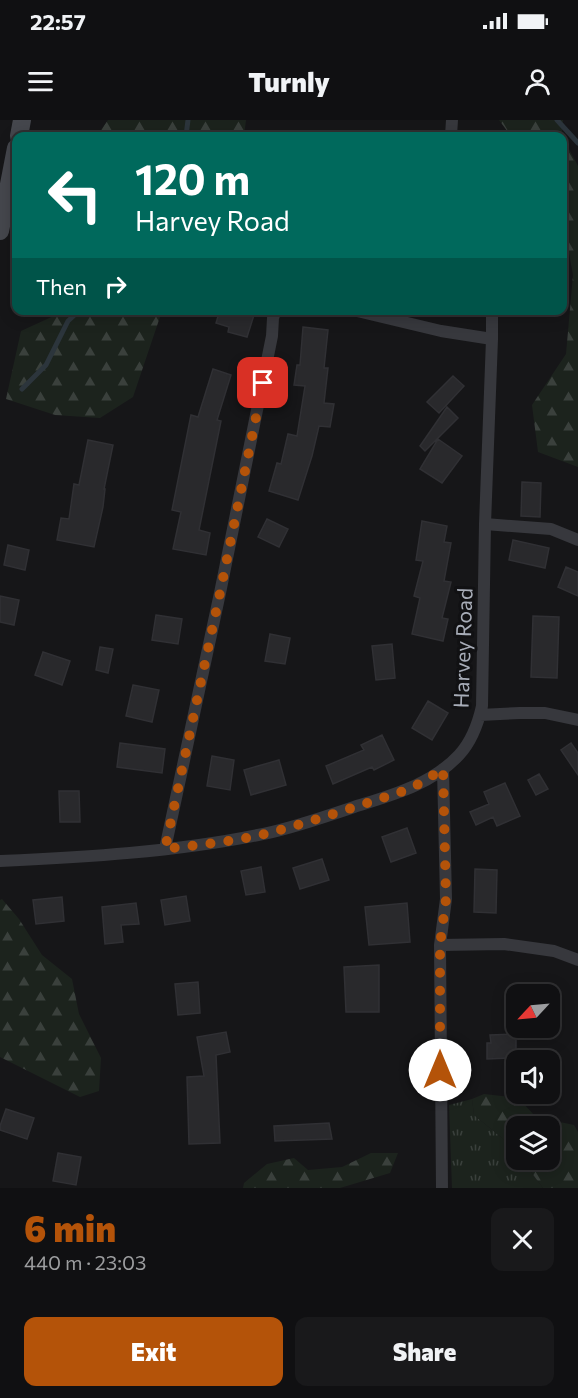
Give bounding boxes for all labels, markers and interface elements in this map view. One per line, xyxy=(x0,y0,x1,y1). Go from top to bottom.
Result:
text: 22:57 xyxy=(30,8,86,35)
icon: menu xyxy=(24,65,57,98)
text: Turnly xyxy=(248,65,330,98)
icon: person xyxy=(521,65,554,98)
text: 120 m xyxy=(135,152,250,204)
icon: left xyxy=(36,156,114,234)
text: Harvey Road xyxy=(135,204,290,237)
icon: right xyxy=(99,270,132,303)
text: Then xyxy=(36,273,87,300)
pin xyxy=(237,357,288,408)
icon: arrive xyxy=(246,366,279,399)
street label: Harvey Road xyxy=(447,587,477,709)
north arrow xyxy=(506,984,560,1038)
map controls xyxy=(506,984,560,1170)
position arrow xyxy=(408,1038,472,1102)
button: sound xyxy=(506,1050,560,1104)
button: layers xyxy=(506,1116,560,1170)
text: 6 min xyxy=(24,1205,116,1249)
button: close xyxy=(491,1208,554,1271)
text: 440 m · 23:03 xyxy=(24,1250,146,1274)
button: Exit xyxy=(24,1317,283,1386)
button: Share xyxy=(295,1317,554,1386)

